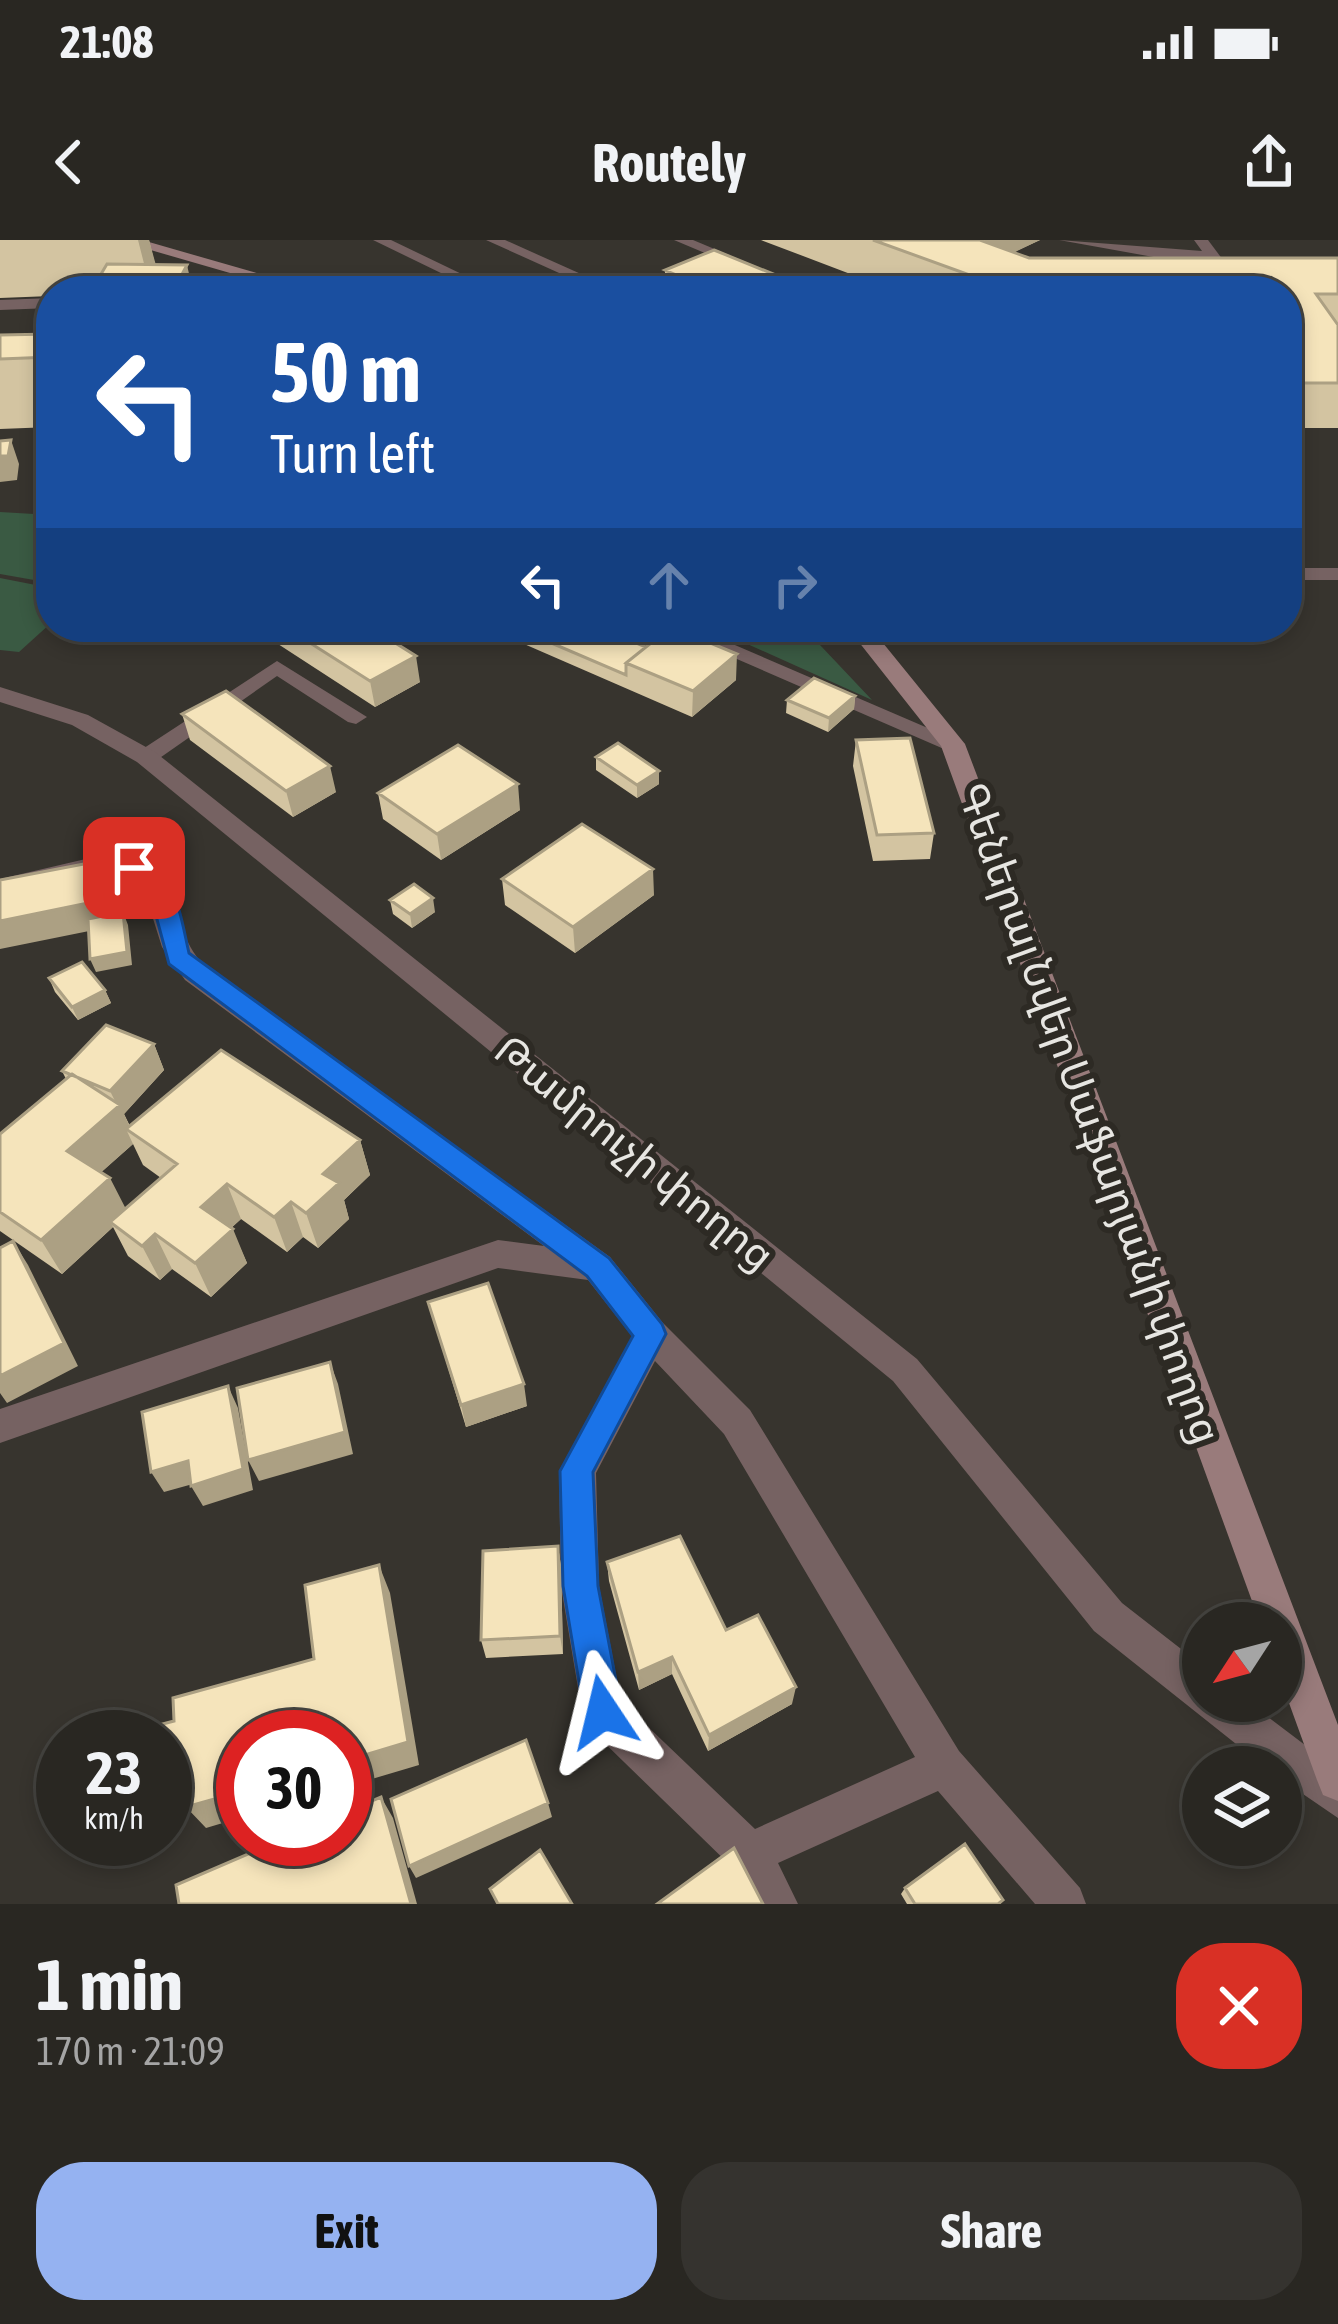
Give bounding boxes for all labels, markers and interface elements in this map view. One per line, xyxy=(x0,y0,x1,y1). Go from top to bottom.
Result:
text: 21:08 xyxy=(60,16,154,68)
icon: back xyxy=(36,129,102,195)
icon: share xyxy=(1236,129,1302,195)
text: Routely xyxy=(592,132,746,193)
icon: left xyxy=(72,324,228,480)
text: 50 m xyxy=(270,324,421,420)
text: Turn left xyxy=(270,423,435,484)
icon: left xyxy=(510,552,576,618)
icon: ahead xyxy=(636,552,702,618)
icon: right xyxy=(762,552,828,618)
street label: Գեներալ Նվեր Սաֆարյանի փողոց xyxy=(947,776,1232,1450)
pin xyxy=(83,817,185,919)
icon: arrive xyxy=(101,835,167,901)
street label: Թամրուչի փողոց xyxy=(485,1025,784,1280)
north arrow xyxy=(1182,1602,1302,1722)
map controls xyxy=(1182,1602,1302,1866)
position arrow xyxy=(540,1649,666,1775)
speed limit sign: 30 xyxy=(216,1710,372,1866)
text: 23 xyxy=(86,1738,142,1807)
button: layers xyxy=(1182,1746,1302,1866)
text: km/h xyxy=(84,1801,144,1835)
text: 1 min xyxy=(36,1943,183,2025)
button: close xyxy=(1176,1943,1302,2069)
text: 170 m · 21:09 xyxy=(36,2029,225,2073)
button: Exit xyxy=(36,2162,657,2300)
button: Share xyxy=(681,2162,1302,2300)

